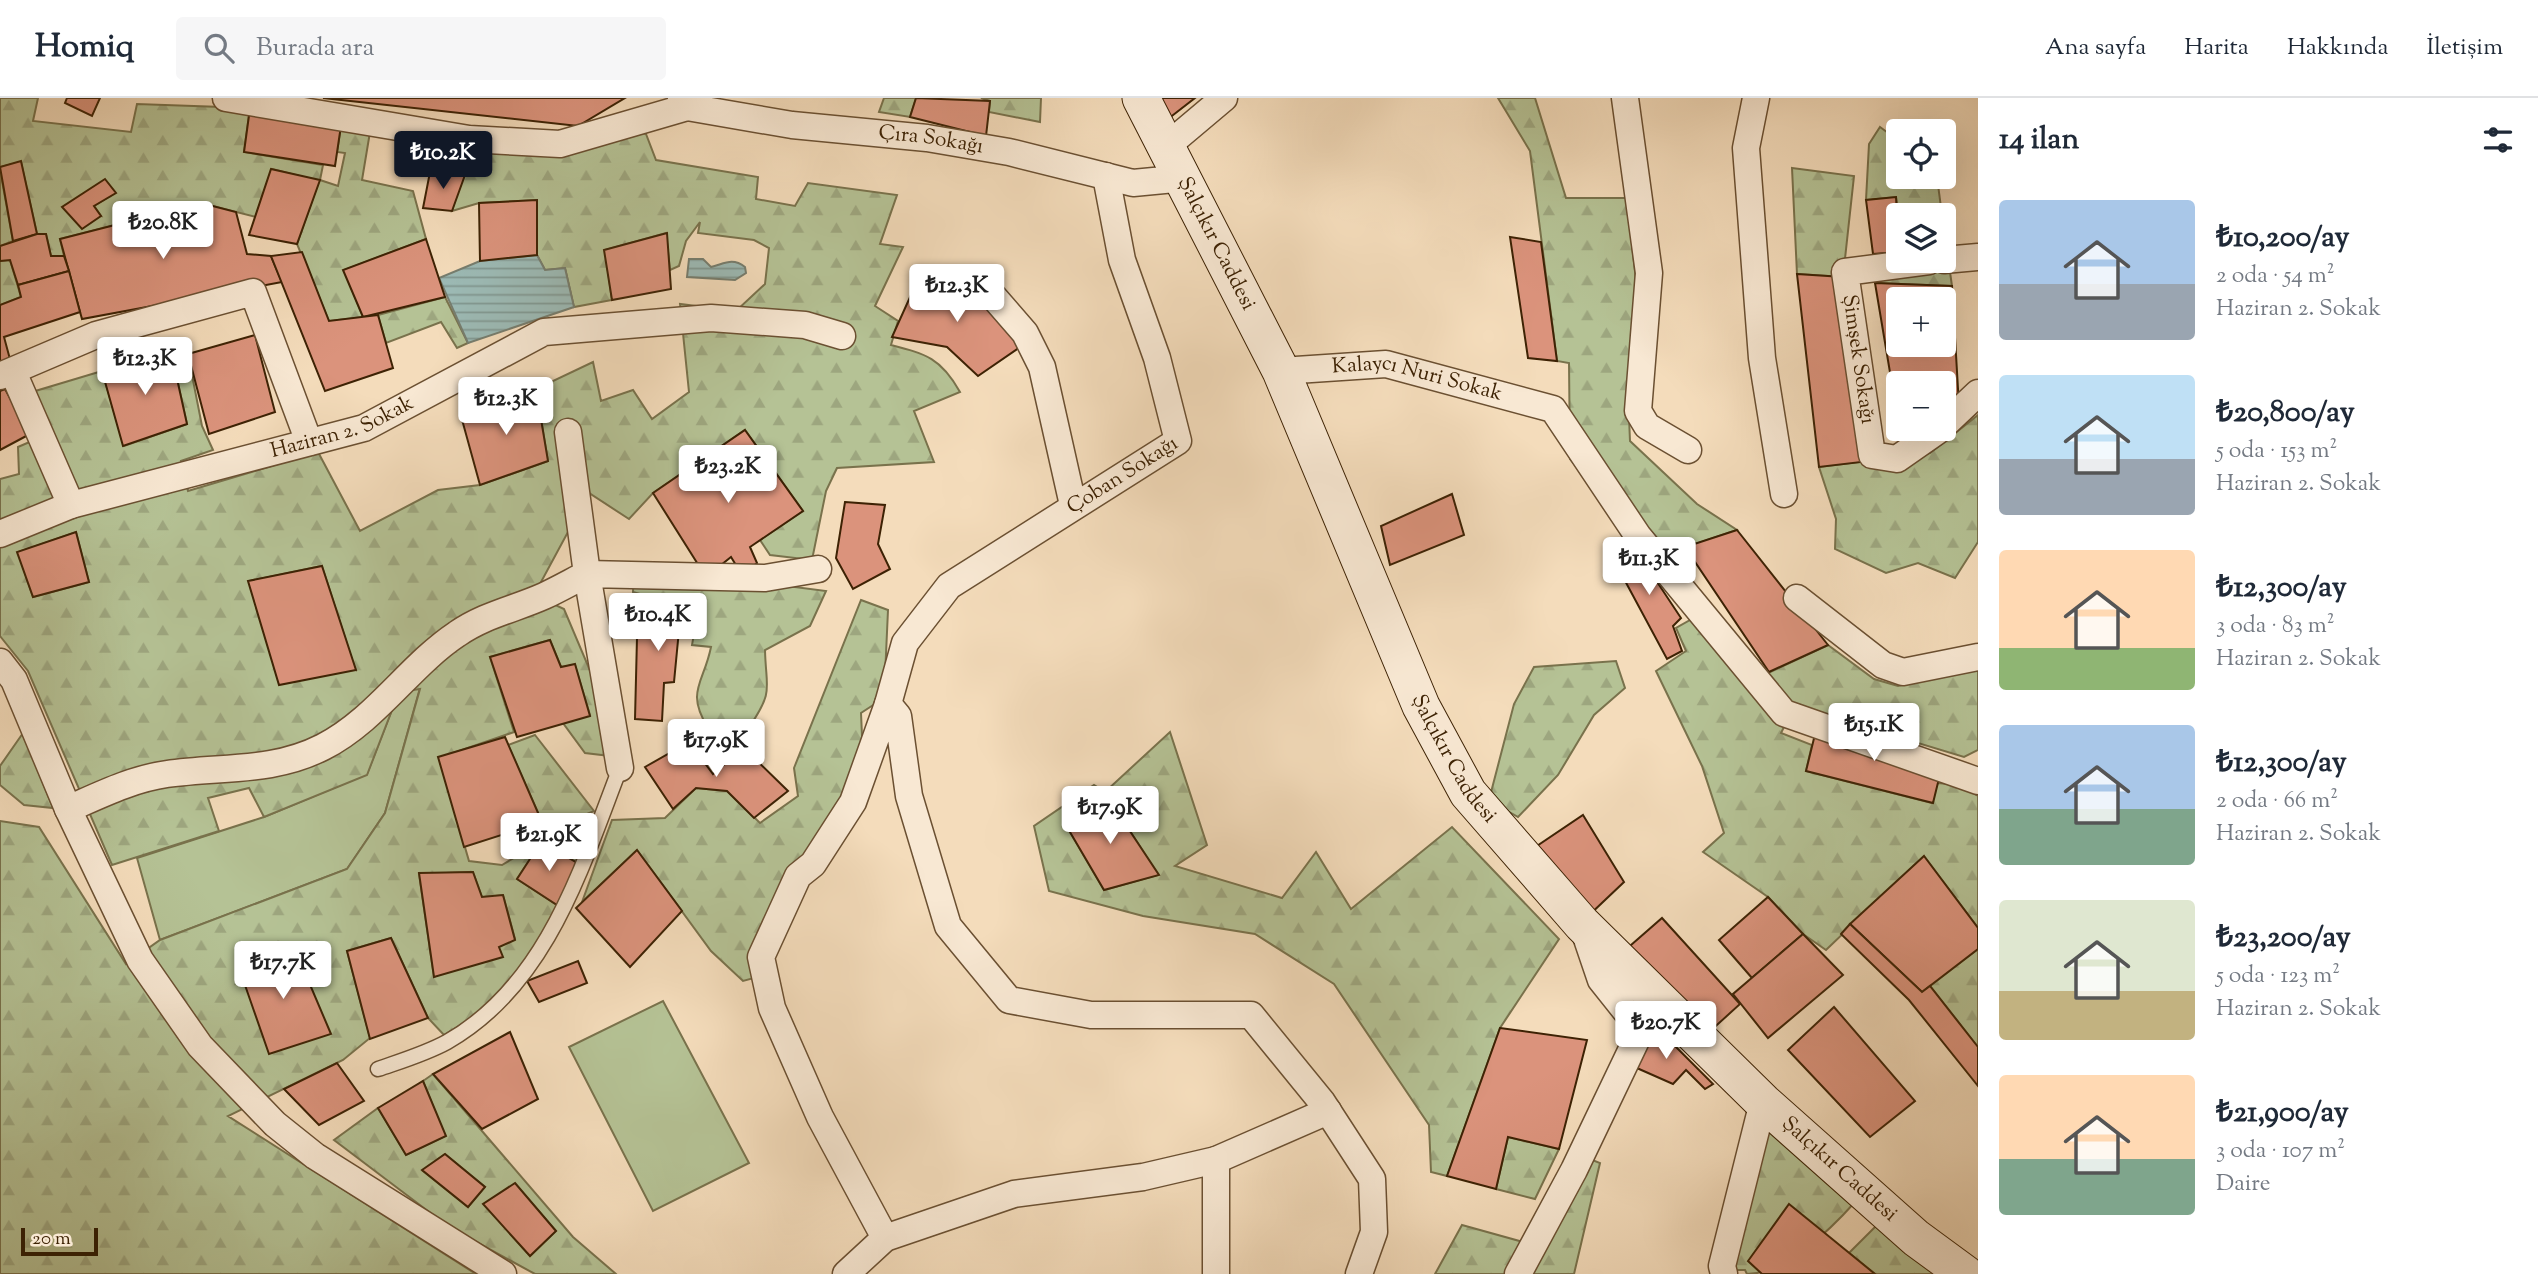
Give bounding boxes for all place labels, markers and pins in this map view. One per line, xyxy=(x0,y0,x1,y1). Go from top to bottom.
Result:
pin: ₺10.2K xyxy=(386,132,500,191)
pin: ₺20.8K xyxy=(106,202,220,261)
pin: ₺12.3K xyxy=(900,264,1014,324)
pin: ₺12.3K xyxy=(88,338,202,397)
pin: ₺12.3K xyxy=(449,378,563,437)
pin: ₺23.2K xyxy=(671,446,785,505)
pin: ₺11.3K xyxy=(1592,538,1706,597)
pin: ₺10.4K xyxy=(601,594,715,653)
pin: ₺15.1K xyxy=(1817,704,1931,763)
pin: ₺17.9K xyxy=(659,720,773,779)
pin: ₺17.9K xyxy=(1053,786,1167,846)
pin: ₺21.9K xyxy=(492,814,606,873)
pin: ₺17.7K xyxy=(226,942,340,1001)
pin: ₺20.7K xyxy=(1609,1002,1723,1061)

